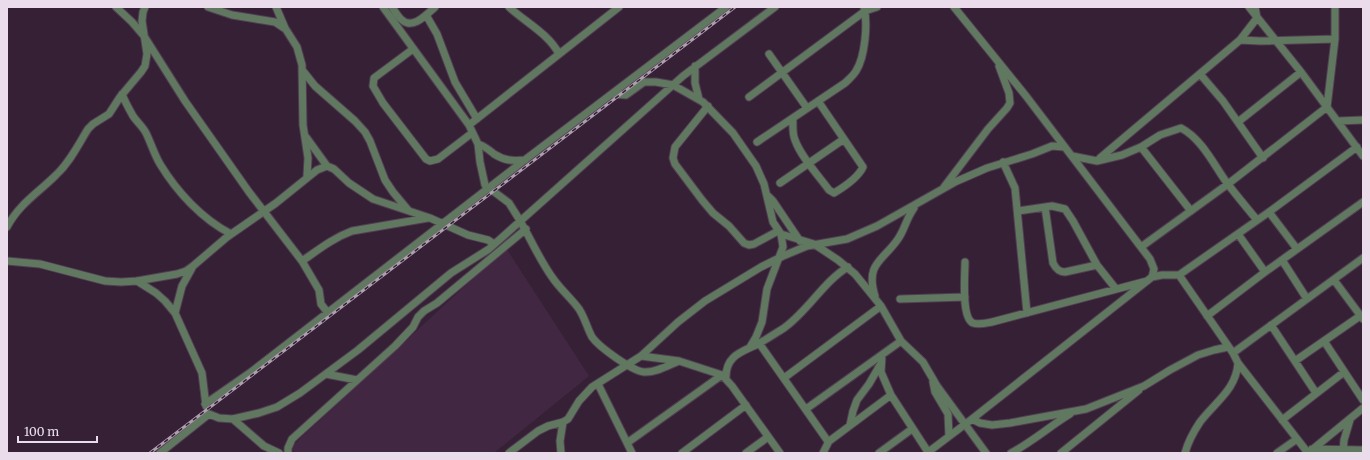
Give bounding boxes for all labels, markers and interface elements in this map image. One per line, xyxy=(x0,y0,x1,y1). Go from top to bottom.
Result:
scale bar xyxy=(18,418,97,444)
text: 100 m xyxy=(24,424,59,439)

